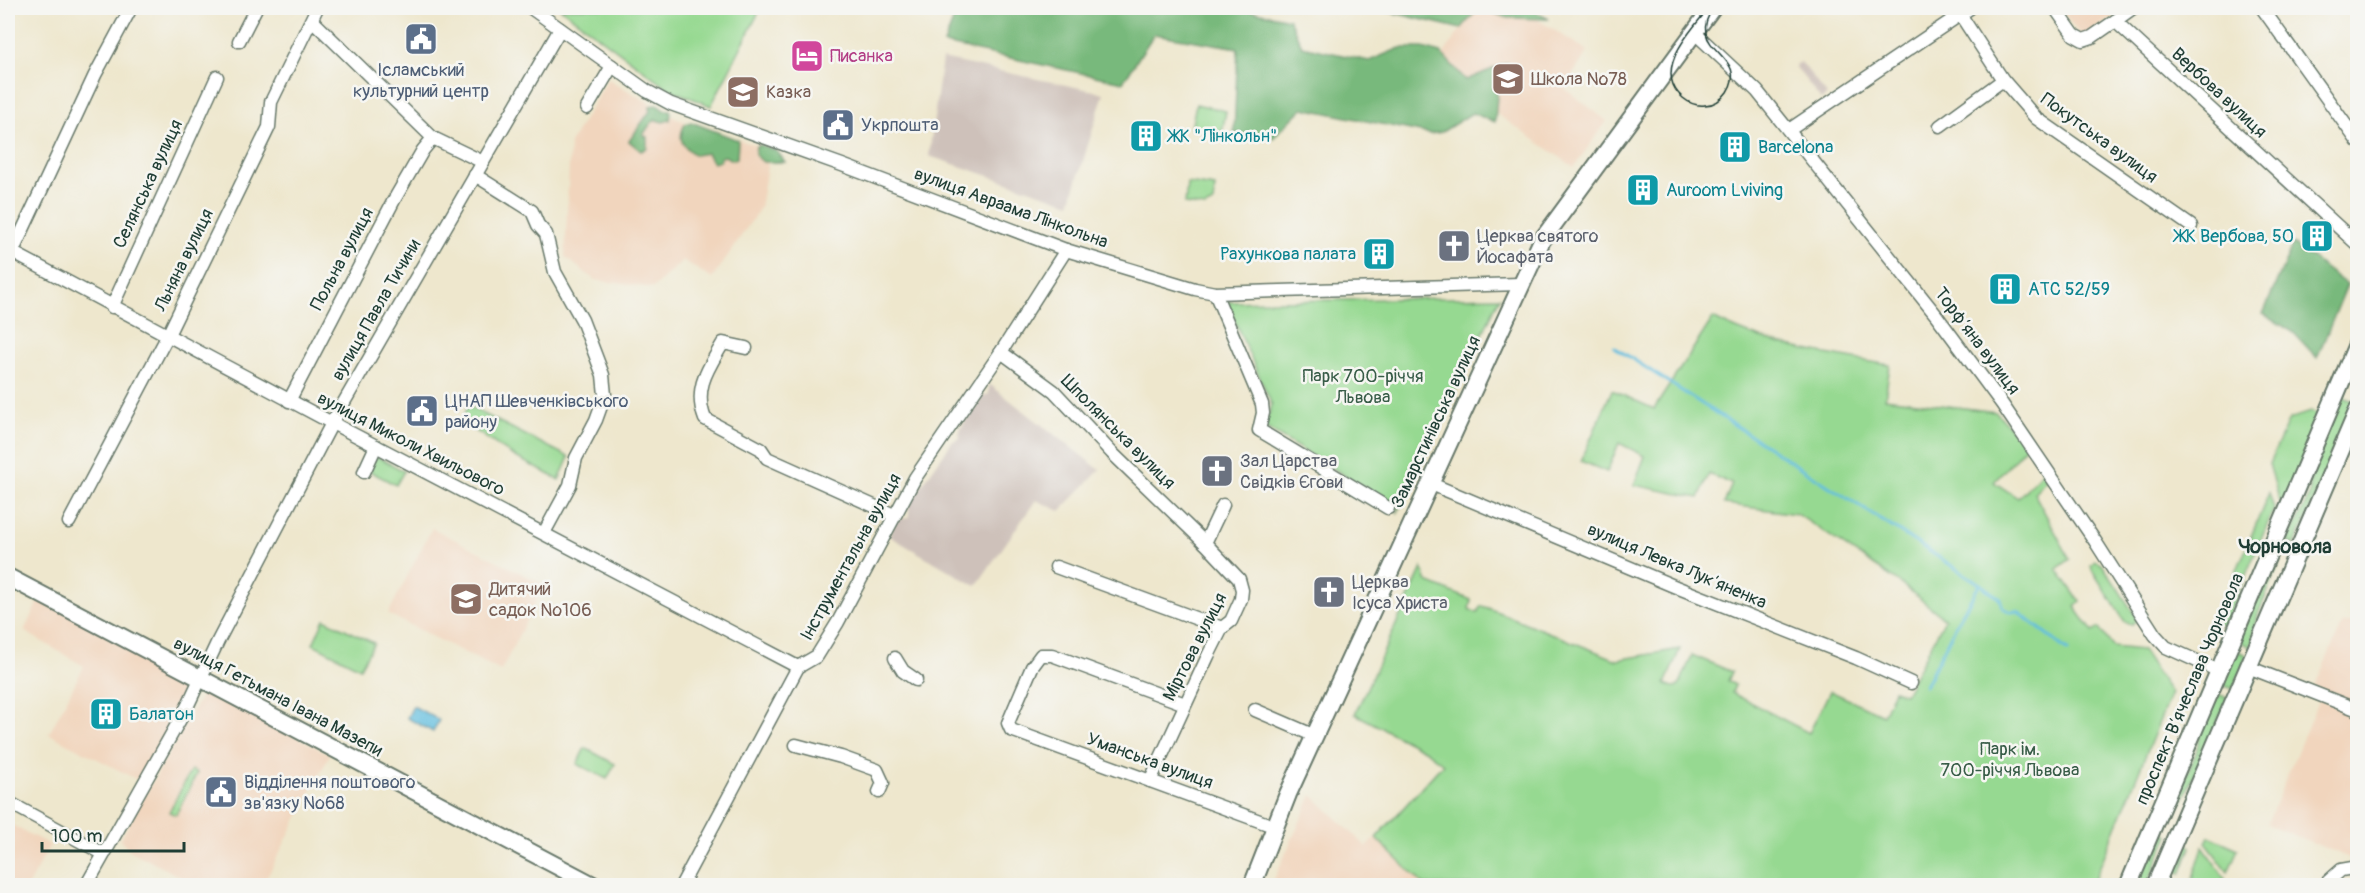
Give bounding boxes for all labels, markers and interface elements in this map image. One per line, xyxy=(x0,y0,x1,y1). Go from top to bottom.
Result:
public building icon: Ісламський культурний центр xyxy=(403,21,439,57)
hotel icon: Писанка xyxy=(789,38,825,74)
street label: Вербова вулиця xyxy=(2166,43,2272,143)
place label: Писанка xyxy=(830,45,893,68)
place label: Ісламський культурний центр xyxy=(353,59,489,103)
school or university icon: Школа №78 xyxy=(1490,61,1526,97)
place label: Школа №78 xyxy=(1531,68,1627,91)
school or university icon: Казка xyxy=(725,74,761,110)
place label: Казка xyxy=(766,81,811,104)
street label: Покутська вулиця xyxy=(2036,88,2162,188)
public building icon: Укрпошта xyxy=(820,107,856,143)
place label: Укрпошта xyxy=(861,114,939,137)
street label: Селянська вулиця xyxy=(108,116,188,252)
building icon: ЖК "Лінкольн" xyxy=(1128,118,1164,154)
place label: ЖК "Лінкольн" xyxy=(1166,125,1277,148)
building icon: Barcelona xyxy=(1717,129,1753,165)
place label: Barcelona xyxy=(1758,136,1833,159)
street label: вулиця Авраама Лінкольна xyxy=(911,162,1111,254)
building icon: Auroom Lviving xyxy=(1625,172,1661,208)
place label: Auroom Lviving xyxy=(1666,179,1783,202)
street label: Польна вулиця xyxy=(305,204,379,314)
street label: Льняна вулиця xyxy=(149,205,219,316)
building icon: ЖК Вербова, 50 xyxy=(2299,218,2335,254)
place label: Церква святого Йосафата xyxy=(1477,225,1599,269)
place label: ЖК Вербова, 50 xyxy=(2172,225,2294,248)
church icon: Церква святого Йосафата xyxy=(1436,228,1472,264)
street label: вулиця Павла Тичини xyxy=(326,235,426,385)
building icon: Рахункова палата xyxy=(1361,236,1397,272)
place label: Рахункова палата xyxy=(1220,243,1356,266)
building icon: АТС 52/59 xyxy=(1987,271,2023,307)
place label: АТС 52/59 xyxy=(2028,278,2110,301)
street label: Торфʼяна вулиця xyxy=(1929,283,2025,399)
street label: Замарстинівська вулиця xyxy=(1386,332,1486,512)
park label: Парк 700-річчя Львова xyxy=(1303,365,1423,409)
street label: Шполянська вулиця xyxy=(1056,370,1180,494)
street label: вулиця Миколи Хвильового xyxy=(313,387,509,501)
place label: ЦНАП Шевченківського району xyxy=(445,390,629,434)
public building icon: ЦНАП Шевченківського району xyxy=(404,393,440,429)
place label: Зал Царства Свідків Єгови xyxy=(1240,450,1343,494)
church icon: Зал Царства Свідків Єгови xyxy=(1199,453,1235,489)
street label: Інструментальна вулиця xyxy=(795,469,907,645)
street label: вулиця Левка Лукʼяненка xyxy=(1584,518,1770,614)
district label: Чорновола xyxy=(2238,534,2332,559)
street label: проспект Вʼячеслава Чорновола xyxy=(2131,570,2249,808)
place label: Церква Ісуса Христа xyxy=(1352,571,1448,615)
church icon: Церква Ісуса Христа xyxy=(1311,574,1347,610)
place label: Дитячий садок №106 xyxy=(488,578,592,622)
school or university icon: Дитячий садок №106 xyxy=(448,581,484,617)
street label: Міртова вулиця xyxy=(1158,589,1232,705)
street label: вулиця Гетьмана Івана Мазепи xyxy=(169,632,387,762)
building icon: Балатон xyxy=(88,696,124,732)
place label: Балатон xyxy=(129,703,194,726)
street label: Уманська вулиця xyxy=(1084,727,1216,795)
park label: Парк ім. 700-річчя Львова xyxy=(1941,738,2079,782)
place label: Відділення поштового зв'язку №68 xyxy=(244,771,416,815)
public building icon: Відділення поштового зв'язку №68 xyxy=(203,774,239,810)
scale bar xyxy=(42,815,184,853)
text: 100 m xyxy=(51,825,103,848)

